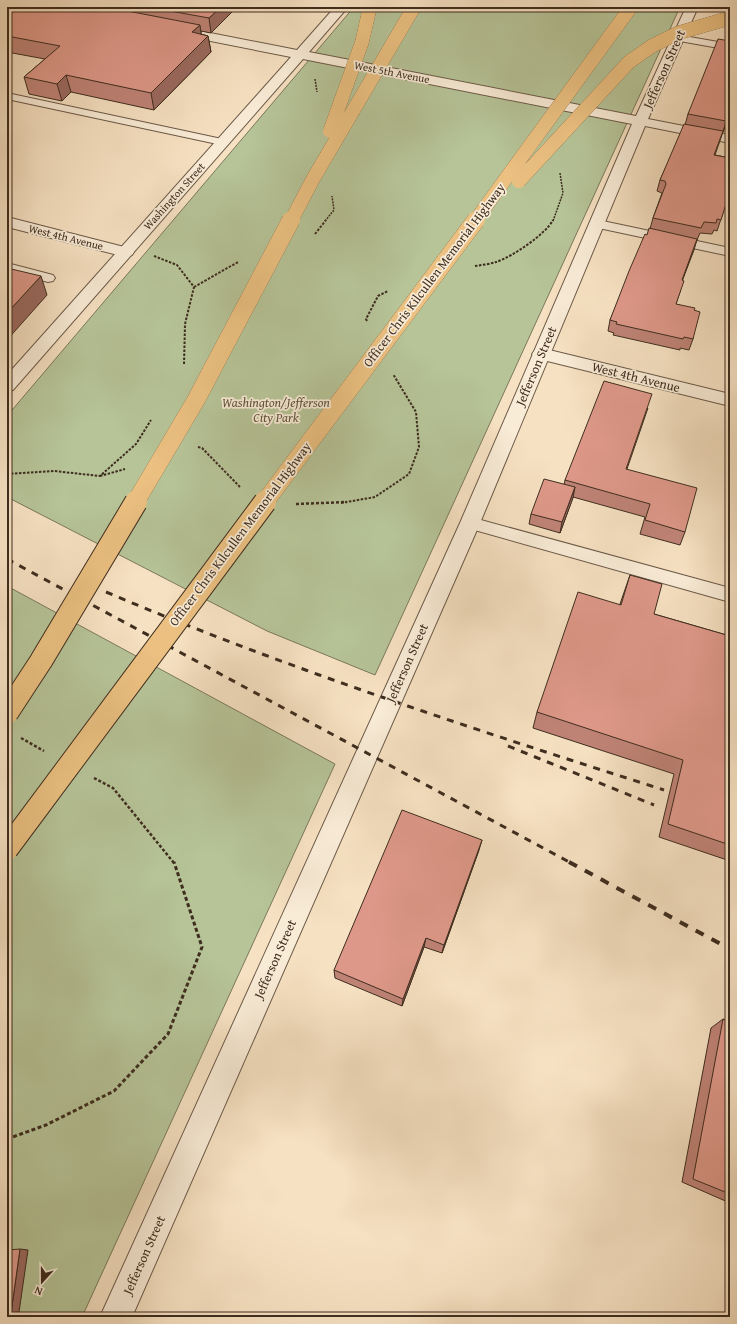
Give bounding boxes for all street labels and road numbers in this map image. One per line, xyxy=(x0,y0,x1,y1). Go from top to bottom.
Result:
street label: Jefferson Street xyxy=(637,26,690,113)
street label: West 5th Avenue xyxy=(353,57,431,87)
street label: Washington Street xyxy=(140,159,209,233)
street label: Officer Chris Kilcullen Memorial Highway xyxy=(358,179,510,371)
street label: West 4th Avenue xyxy=(27,220,105,254)
street label: Jefferson Street xyxy=(510,323,561,411)
street label: West 4th Avenue xyxy=(590,357,682,397)
street label: Officer Chris Kilcullen Memorial Highway xyxy=(164,438,316,630)
street label: Jefferson Street xyxy=(380,620,433,707)
street label: Jefferson Street xyxy=(248,916,301,1003)
street label: Jefferson Street xyxy=(117,1212,170,1299)

